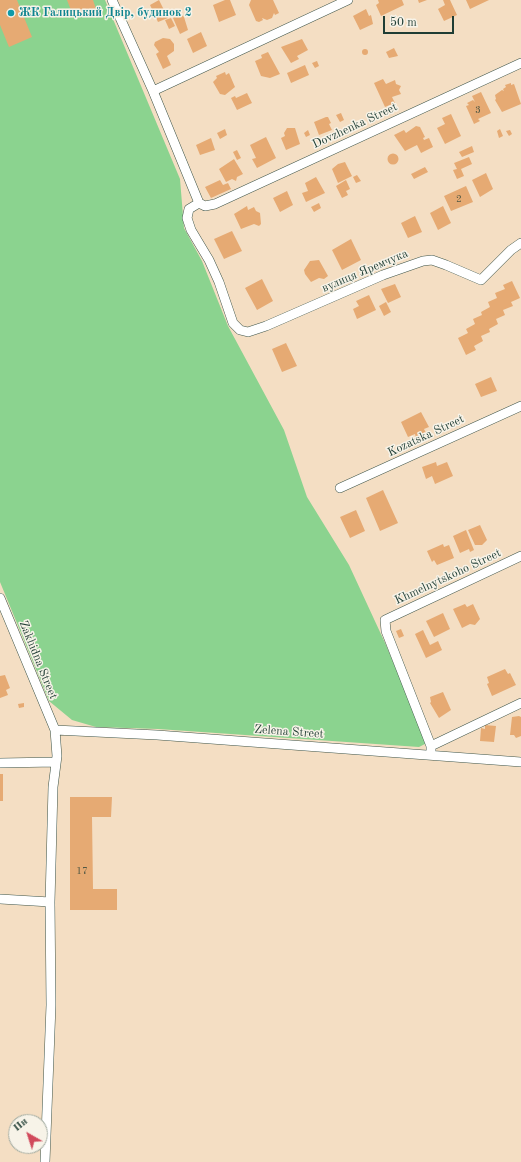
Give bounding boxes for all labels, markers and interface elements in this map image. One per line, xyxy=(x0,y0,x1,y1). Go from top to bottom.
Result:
place label: ЖК Галицький Двір, будинок 2 xyxy=(19,6,192,20)
marker: ЖК Галицький Двір, будинок 2 xyxy=(6,8,16,18)
scale bar xyxy=(385,8,456,34)
text: 50 m xyxy=(390,17,417,29)
street label: Dovzhenka Street xyxy=(310,100,400,152)
house number: 3 xyxy=(475,104,481,116)
house number: 2 xyxy=(456,193,462,205)
street label: вулиця Яремчука xyxy=(320,246,410,296)
street label: Kozatska Street xyxy=(385,412,467,460)
street label: Khmelnytskoho Street xyxy=(392,546,504,608)
street label: Zakhidna Street xyxy=(16,619,60,701)
street label: Zelena Street xyxy=(254,722,324,742)
house number: 17 xyxy=(76,865,88,877)
north arrow xyxy=(8,1114,48,1154)
text: Пн xyxy=(11,1116,30,1134)

